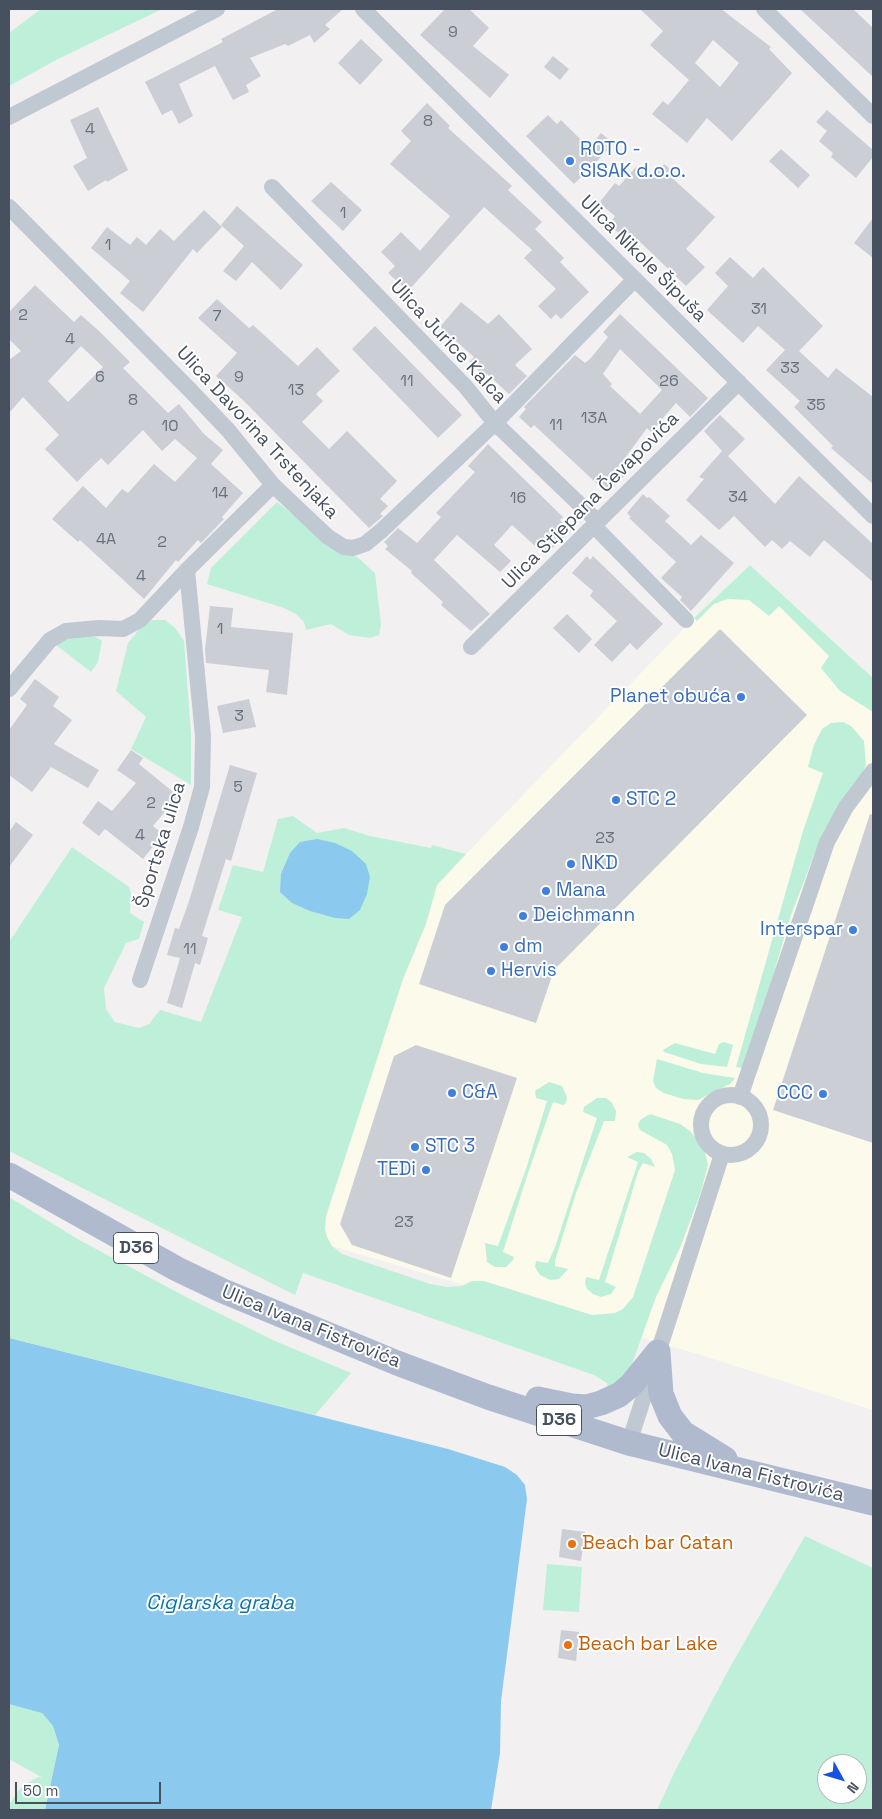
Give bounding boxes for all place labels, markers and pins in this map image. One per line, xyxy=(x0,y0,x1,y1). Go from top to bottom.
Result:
place label: ROTO - SISAK d.o.o. xyxy=(580,139,686,183)
marker: ROTO - SISAK d.o.o. xyxy=(564,155,576,167)
place label: Planet obuća xyxy=(610,686,731,708)
marker: Planet obuća xyxy=(735,691,747,703)
place label: STC 2 xyxy=(626,789,676,811)
marker: STC 2 xyxy=(610,794,622,806)
place label: NKD xyxy=(581,853,618,875)
marker: NKD xyxy=(565,858,577,870)
place label: Mana xyxy=(556,880,606,902)
marker: Mana xyxy=(540,885,552,897)
place label: Deichmann xyxy=(533,905,635,927)
marker: Deichmann xyxy=(517,910,529,922)
place label: Interspar xyxy=(760,919,843,941)
marker: Interspar xyxy=(847,924,859,936)
place label: dm xyxy=(514,936,543,958)
marker: dm xyxy=(498,941,510,953)
place label: Hervis xyxy=(501,960,557,982)
marker: Hervis xyxy=(485,965,497,977)
place label: C&A xyxy=(462,1082,498,1104)
place label: CCC xyxy=(776,1083,813,1105)
marker: C&A xyxy=(446,1087,458,1099)
marker: CCC xyxy=(817,1088,829,1100)
place label: STC 3 xyxy=(425,1136,475,1158)
marker: STC 3 xyxy=(409,1141,421,1153)
place label: TEDi xyxy=(377,1159,416,1181)
marker: TEDi xyxy=(420,1164,432,1176)
place label: Beach bar Catan xyxy=(582,1533,733,1555)
marker: Beach bar Catan xyxy=(566,1538,578,1550)
place label: Beach bar Lake xyxy=(578,1634,718,1656)
marker: Beach bar Lake xyxy=(562,1639,574,1651)

